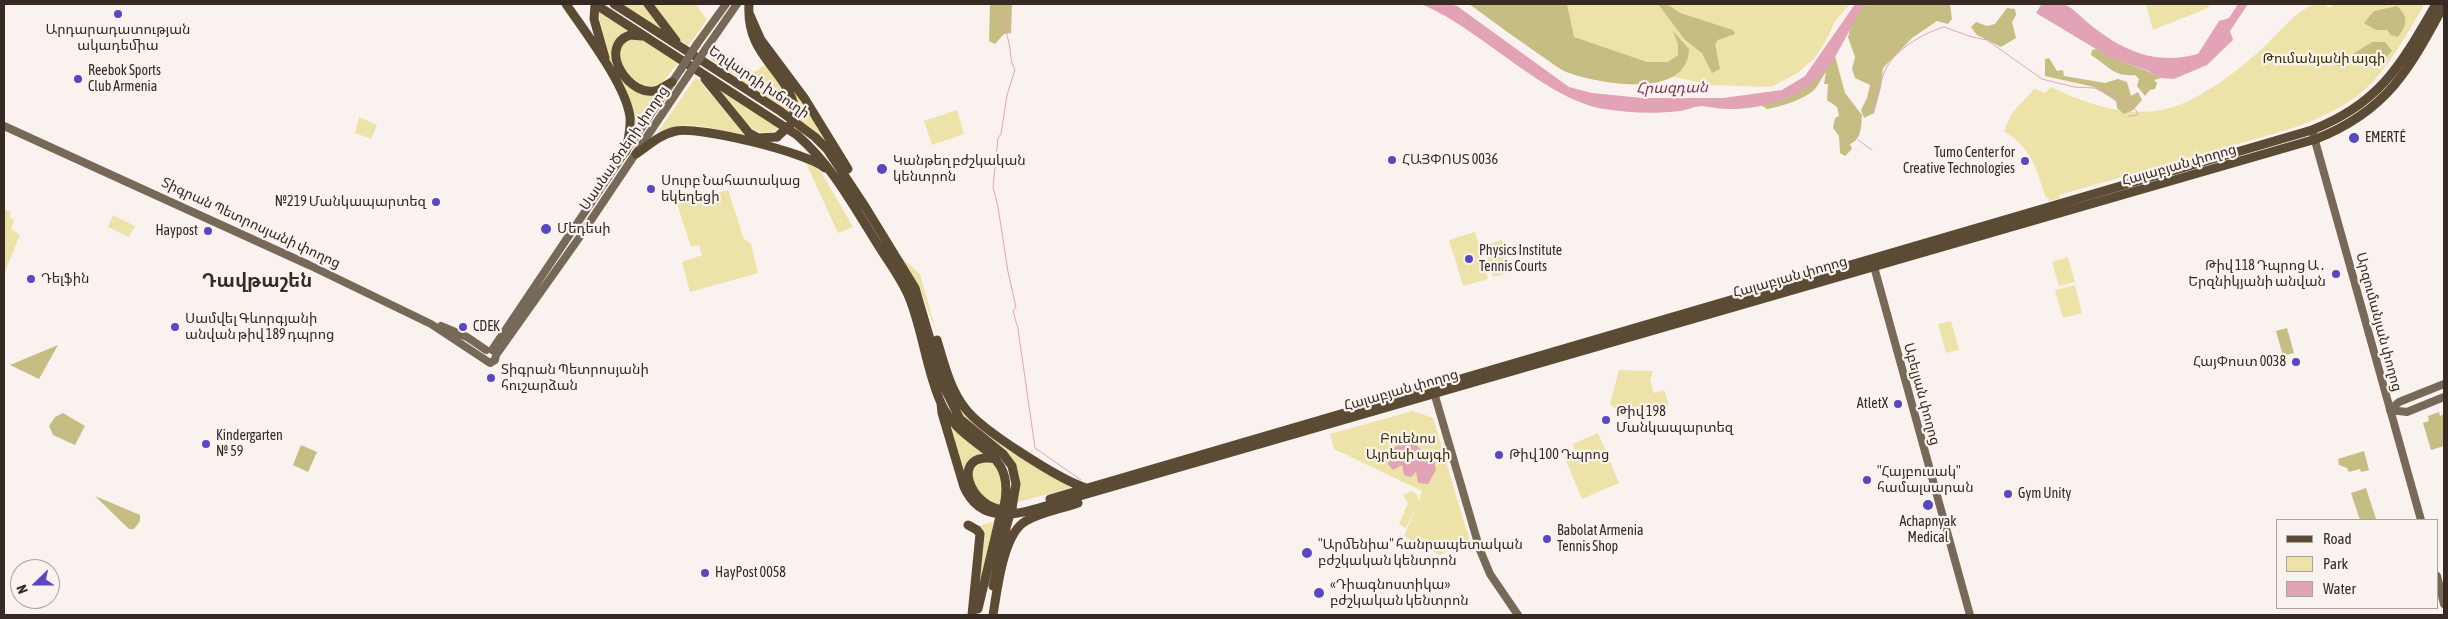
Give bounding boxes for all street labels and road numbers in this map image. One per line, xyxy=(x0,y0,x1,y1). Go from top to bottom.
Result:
street label: Եղվարդի խճուղի xyxy=(706,42,812,122)
street label: Սասնա Ծռերի փողոց xyxy=(576,83,672,213)
street label: Հալաբյան փողոց xyxy=(2120,141,2238,189)
street label: Տիգրան Պետրոսյանի փողոց xyxy=(159,174,343,272)
street label: Արզումանյան փողոց xyxy=(2352,251,2406,393)
street label: Հալաբյան փողոց xyxy=(1731,253,1849,301)
street label: Աբելյան փողոց xyxy=(1900,341,1944,447)
street label: Հալաբյան փողոց xyxy=(1342,366,1460,414)

